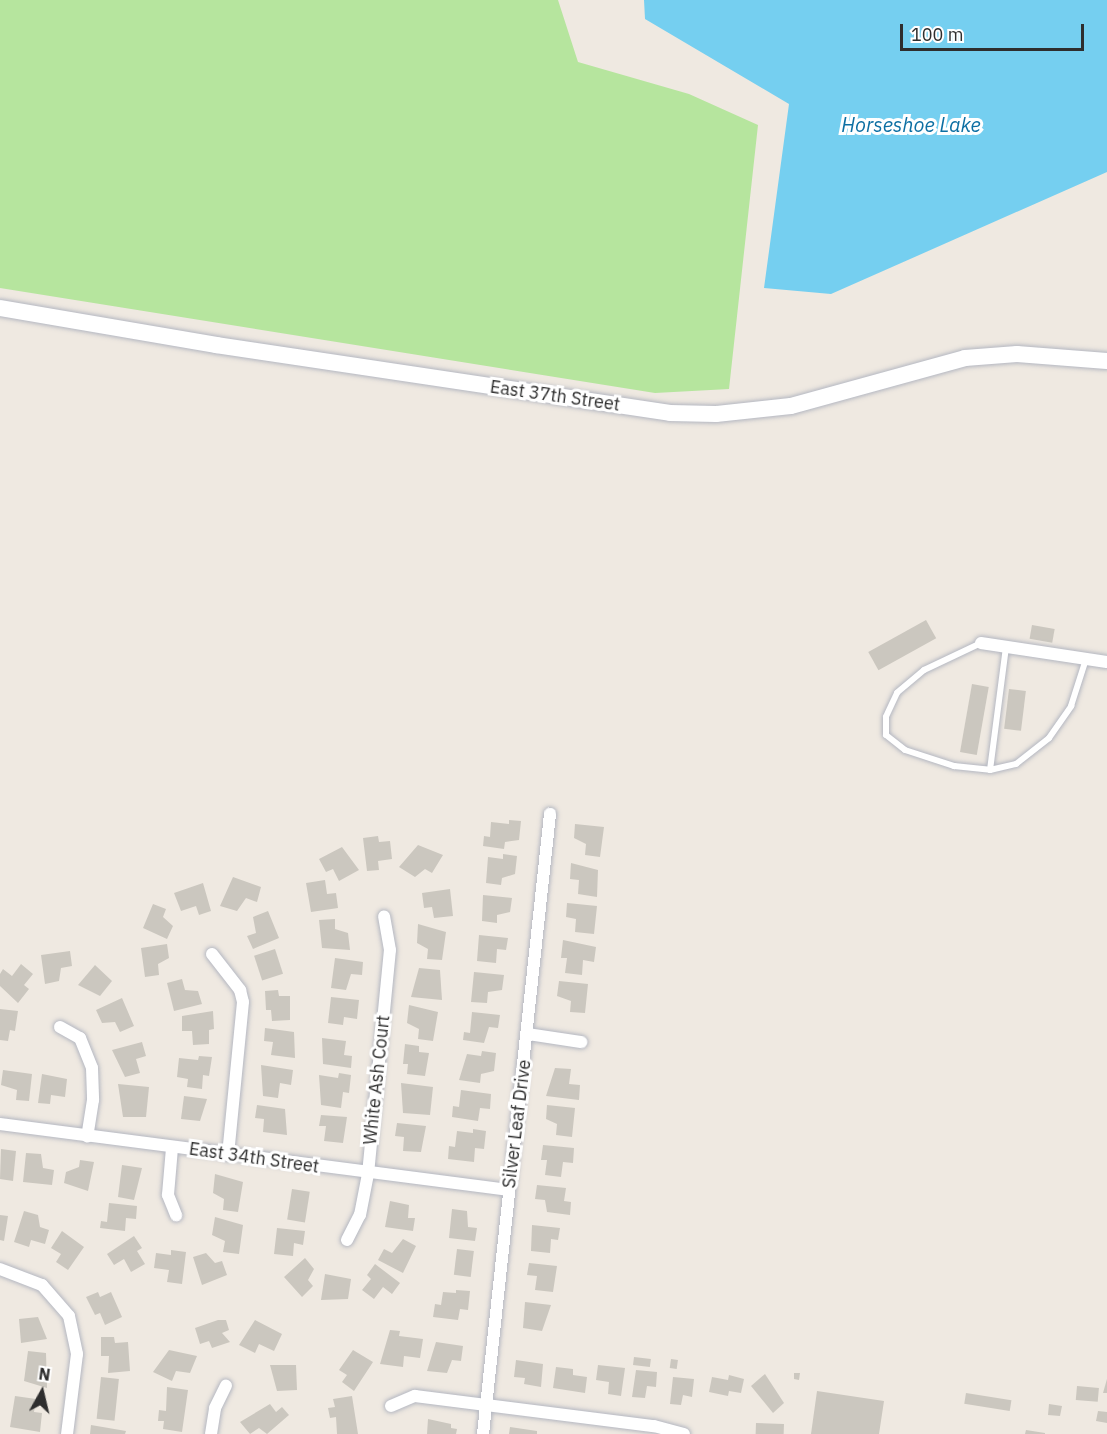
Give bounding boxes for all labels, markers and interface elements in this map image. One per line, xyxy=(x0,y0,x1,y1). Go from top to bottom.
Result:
scale bar xyxy=(903,12,1088,50)
text: 100 m xyxy=(911,23,963,46)
water label: Horseshoe Lake xyxy=(841,112,981,136)
street label: East 37th Street xyxy=(489,376,621,416)
street label: White Ash Court xyxy=(359,1014,395,1146)
street label: Silver Leaf Drive xyxy=(498,1059,536,1189)
street label: East 34th Street xyxy=(188,1138,320,1178)
north arrow xyxy=(12,1362,72,1422)
text: N xyxy=(37,1363,52,1385)

